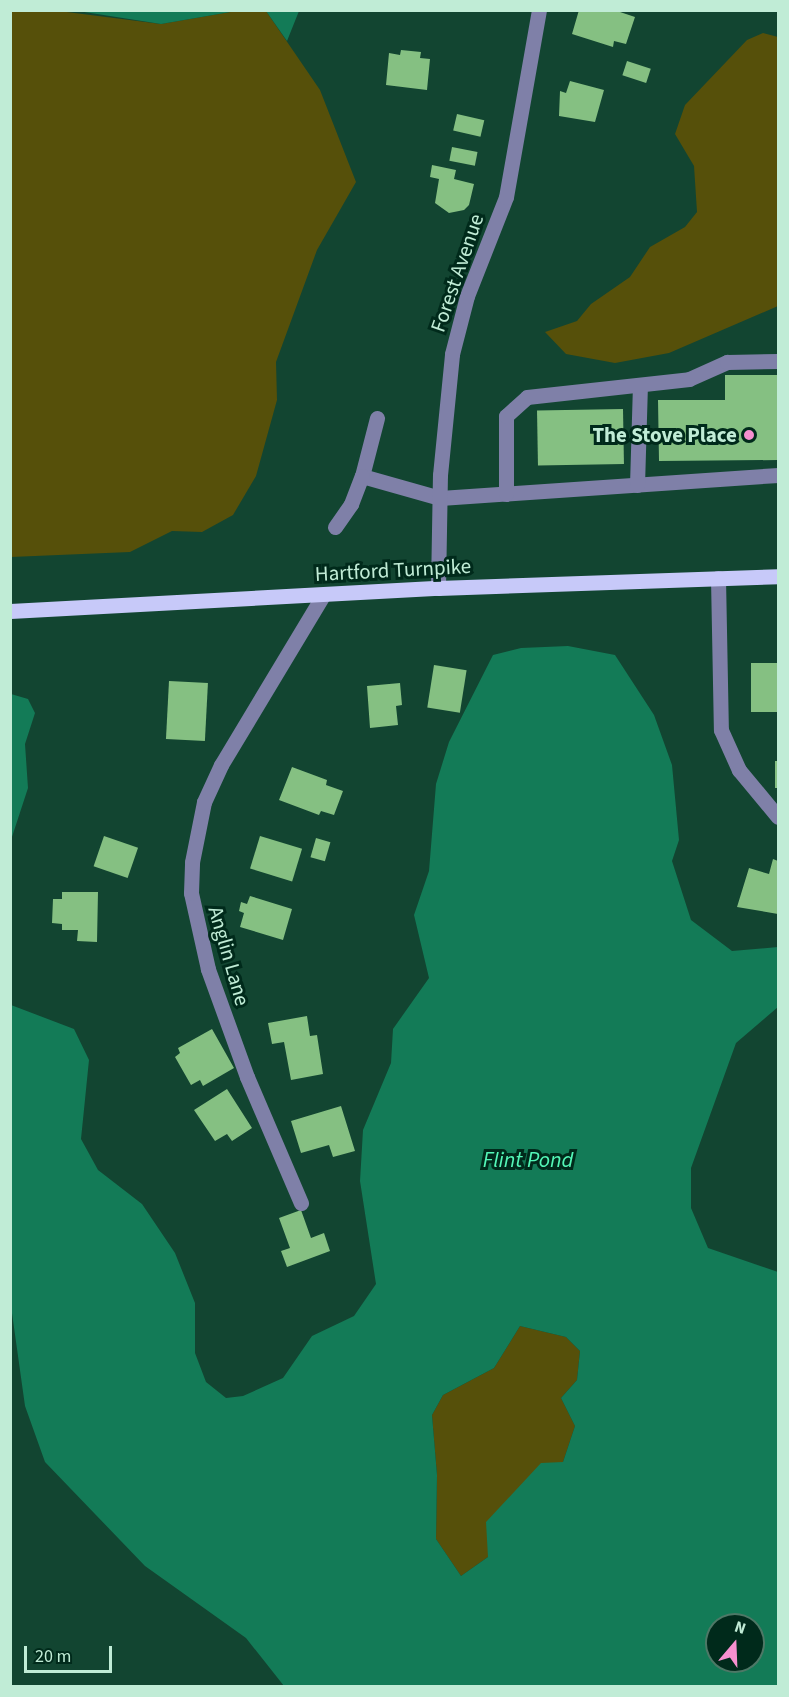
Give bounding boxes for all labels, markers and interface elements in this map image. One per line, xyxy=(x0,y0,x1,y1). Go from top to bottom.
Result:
street label: Forest Avenue xyxy=(425,211,489,335)
place label: The Stove Place xyxy=(592,422,737,448)
marker: The Stove Place xyxy=(742,428,756,442)
street label: Hartford Turnpike xyxy=(314,553,472,587)
street label: Anglin Lane xyxy=(203,903,255,1009)
water label: Flint Pond xyxy=(483,1148,573,1174)
north arrow xyxy=(705,1613,765,1673)
text: N xyxy=(732,1616,749,1640)
scale bar xyxy=(27,1634,116,1672)
text: 20 m xyxy=(35,1644,71,1669)

